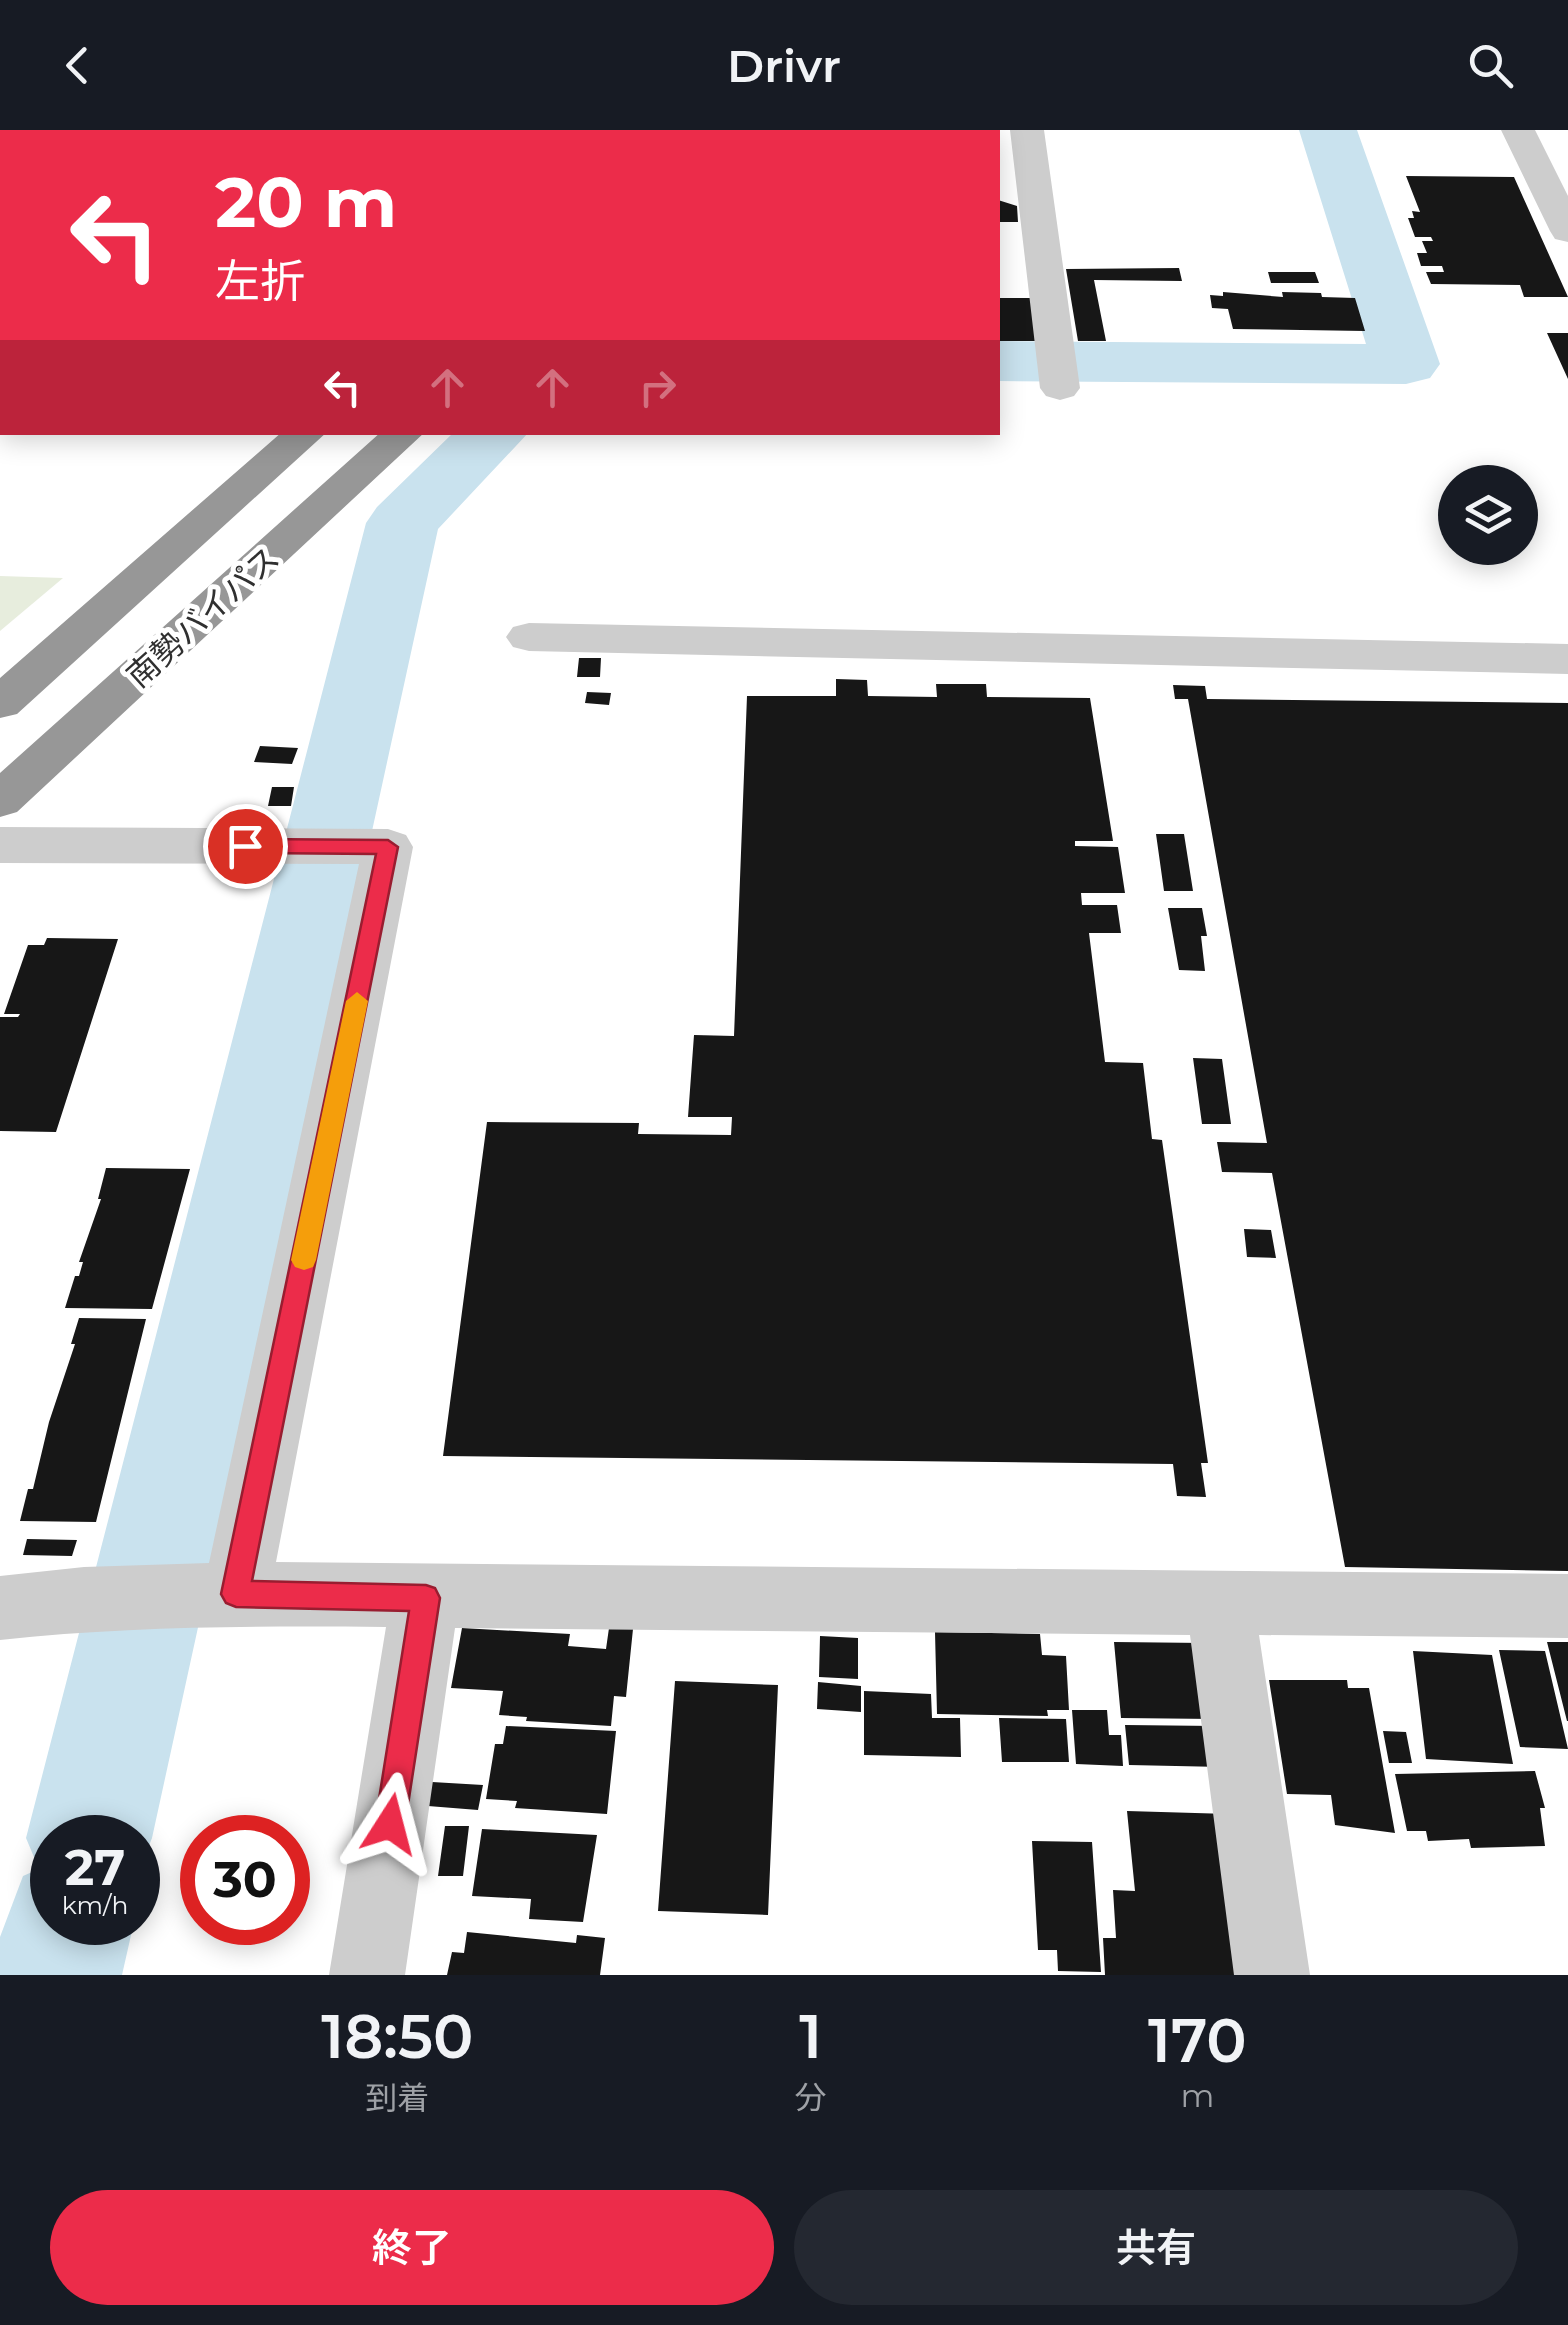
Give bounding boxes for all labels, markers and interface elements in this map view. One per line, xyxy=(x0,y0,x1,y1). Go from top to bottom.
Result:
icon: back xyxy=(50,38,105,93)
text: Drivr xyxy=(727,38,841,93)
icon: search xyxy=(1463,38,1518,93)
text: 20 m xyxy=(215,159,397,245)
icon: left xyxy=(50,170,180,300)
text: 左折 xyxy=(215,253,305,308)
icon: left xyxy=(315,360,370,415)
icon: ahead xyxy=(420,360,475,415)
icon: ahead xyxy=(525,360,580,415)
icon: right xyxy=(630,360,685,415)
map controls xyxy=(1438,465,1538,565)
button: layers xyxy=(1438,465,1538,565)
street label: 南勢バイパス xyxy=(119,538,287,695)
pin xyxy=(203,804,288,889)
icon: arrive xyxy=(218,819,273,874)
position arrow xyxy=(338,1772,442,1876)
speed limit sign: 30 xyxy=(180,1815,310,1945)
text: 27 xyxy=(65,1837,125,1898)
text: km/h xyxy=(62,1890,128,1920)
text: 18:50 xyxy=(321,2000,473,2073)
text: 1 xyxy=(799,2000,822,2073)
text: 170 xyxy=(1148,2004,1247,2077)
text: m xyxy=(1180,2076,1214,2115)
text: 到着 xyxy=(365,2078,429,2117)
text: 分 xyxy=(795,2078,827,2117)
button: 終了 xyxy=(50,2190,774,2305)
button: 共有 xyxy=(794,2190,1518,2305)

